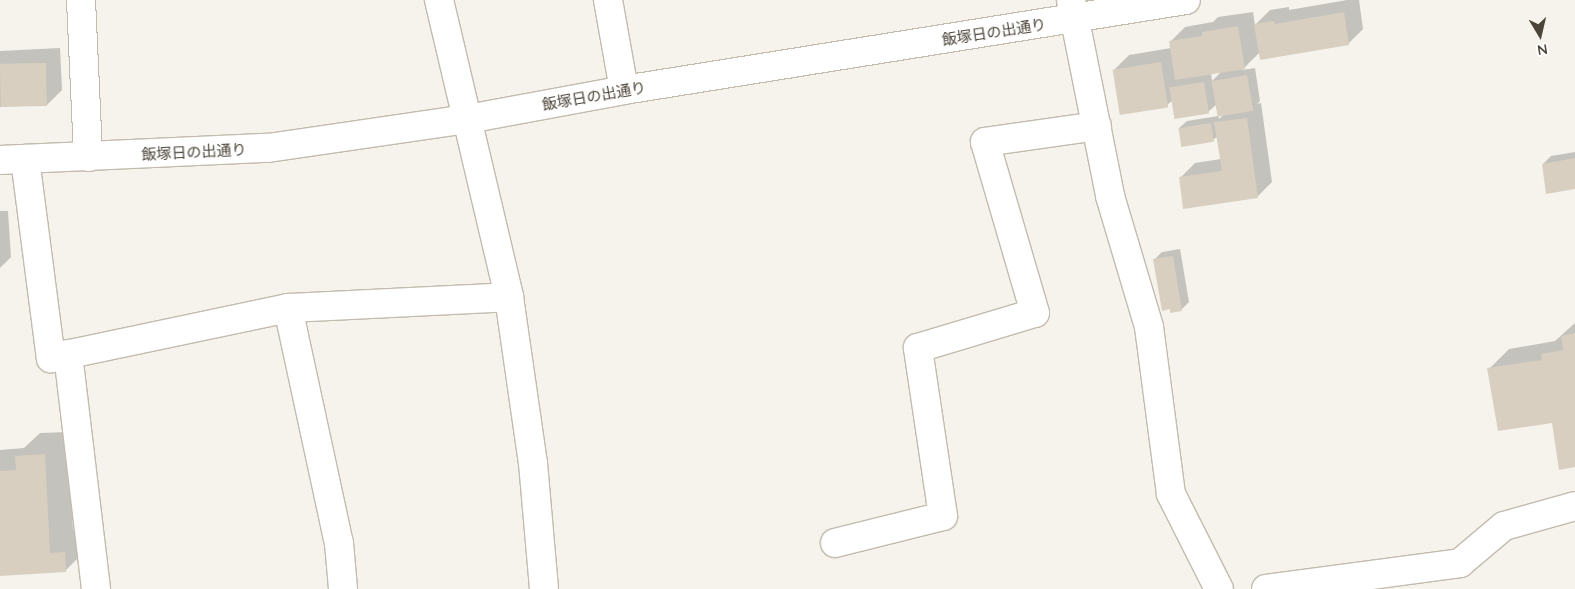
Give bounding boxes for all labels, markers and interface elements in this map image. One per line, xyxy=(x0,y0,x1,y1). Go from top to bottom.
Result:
north arrow xyxy=(1515,10,1565,60)
street label: 飯塚日の出通り xyxy=(941,15,1047,49)
text: N xyxy=(1536,40,1549,60)
street label: 飯塚日の出通り xyxy=(541,78,647,114)
street label: 飯塚日の出通り xyxy=(141,140,247,164)

